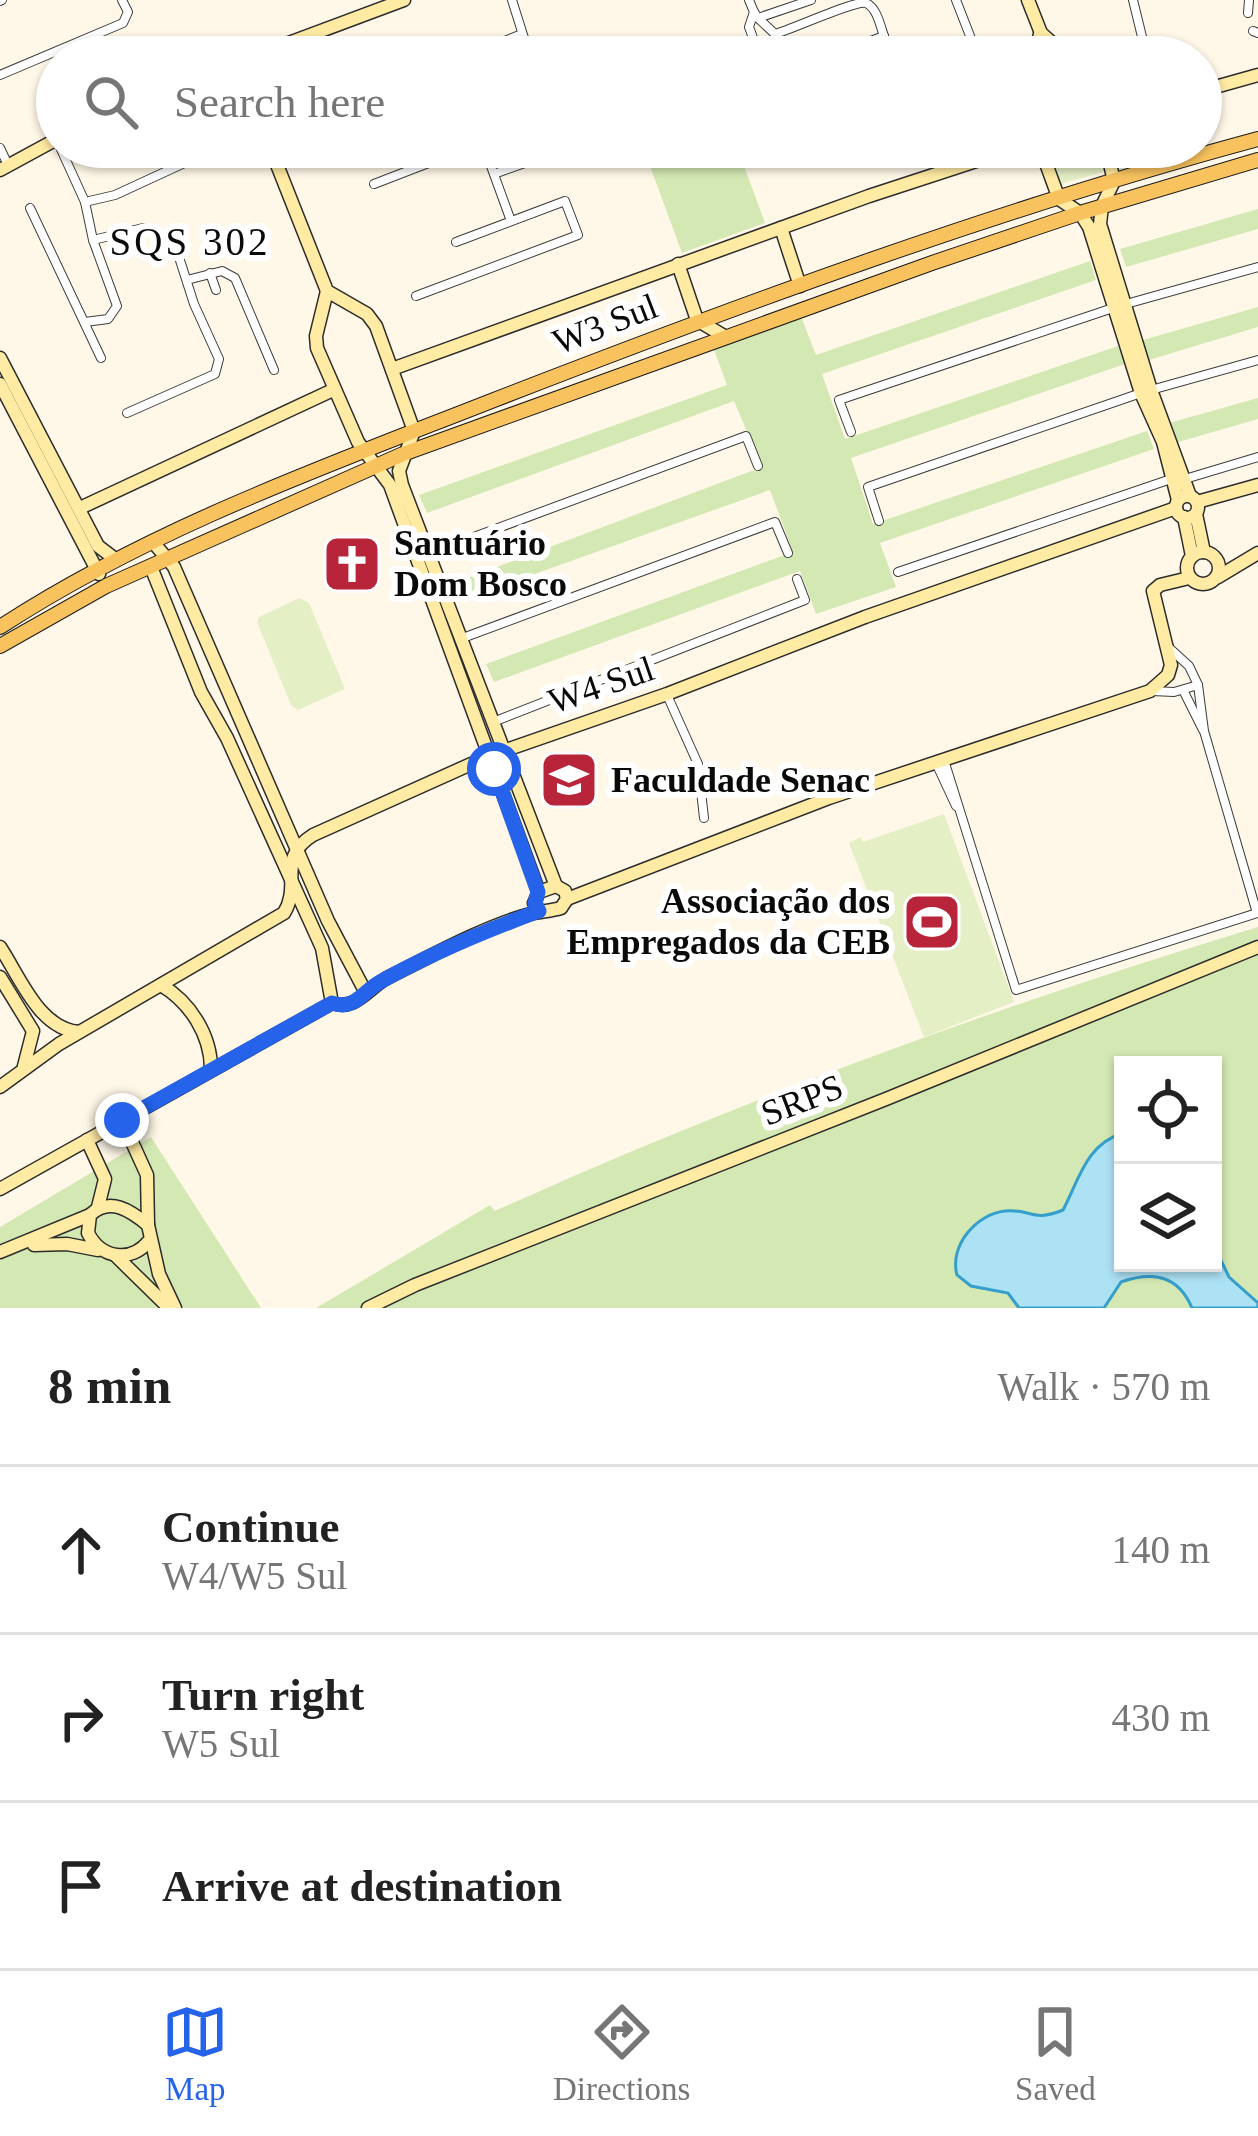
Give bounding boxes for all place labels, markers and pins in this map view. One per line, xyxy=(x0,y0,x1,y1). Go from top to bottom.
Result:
place label: Santuário Dom Bosco xyxy=(394,523,567,604)
church icon: Santuário Dom Bosco xyxy=(321,533,383,595)
school or university icon: Faculdade Senac xyxy=(538,749,600,811)
place label: Faculdade Senac xyxy=(611,760,870,800)
place label: Associação dos Empregados da CEB xyxy=(567,881,890,962)
sports icon: Associação dos Empregados da CEB xyxy=(901,891,963,953)

